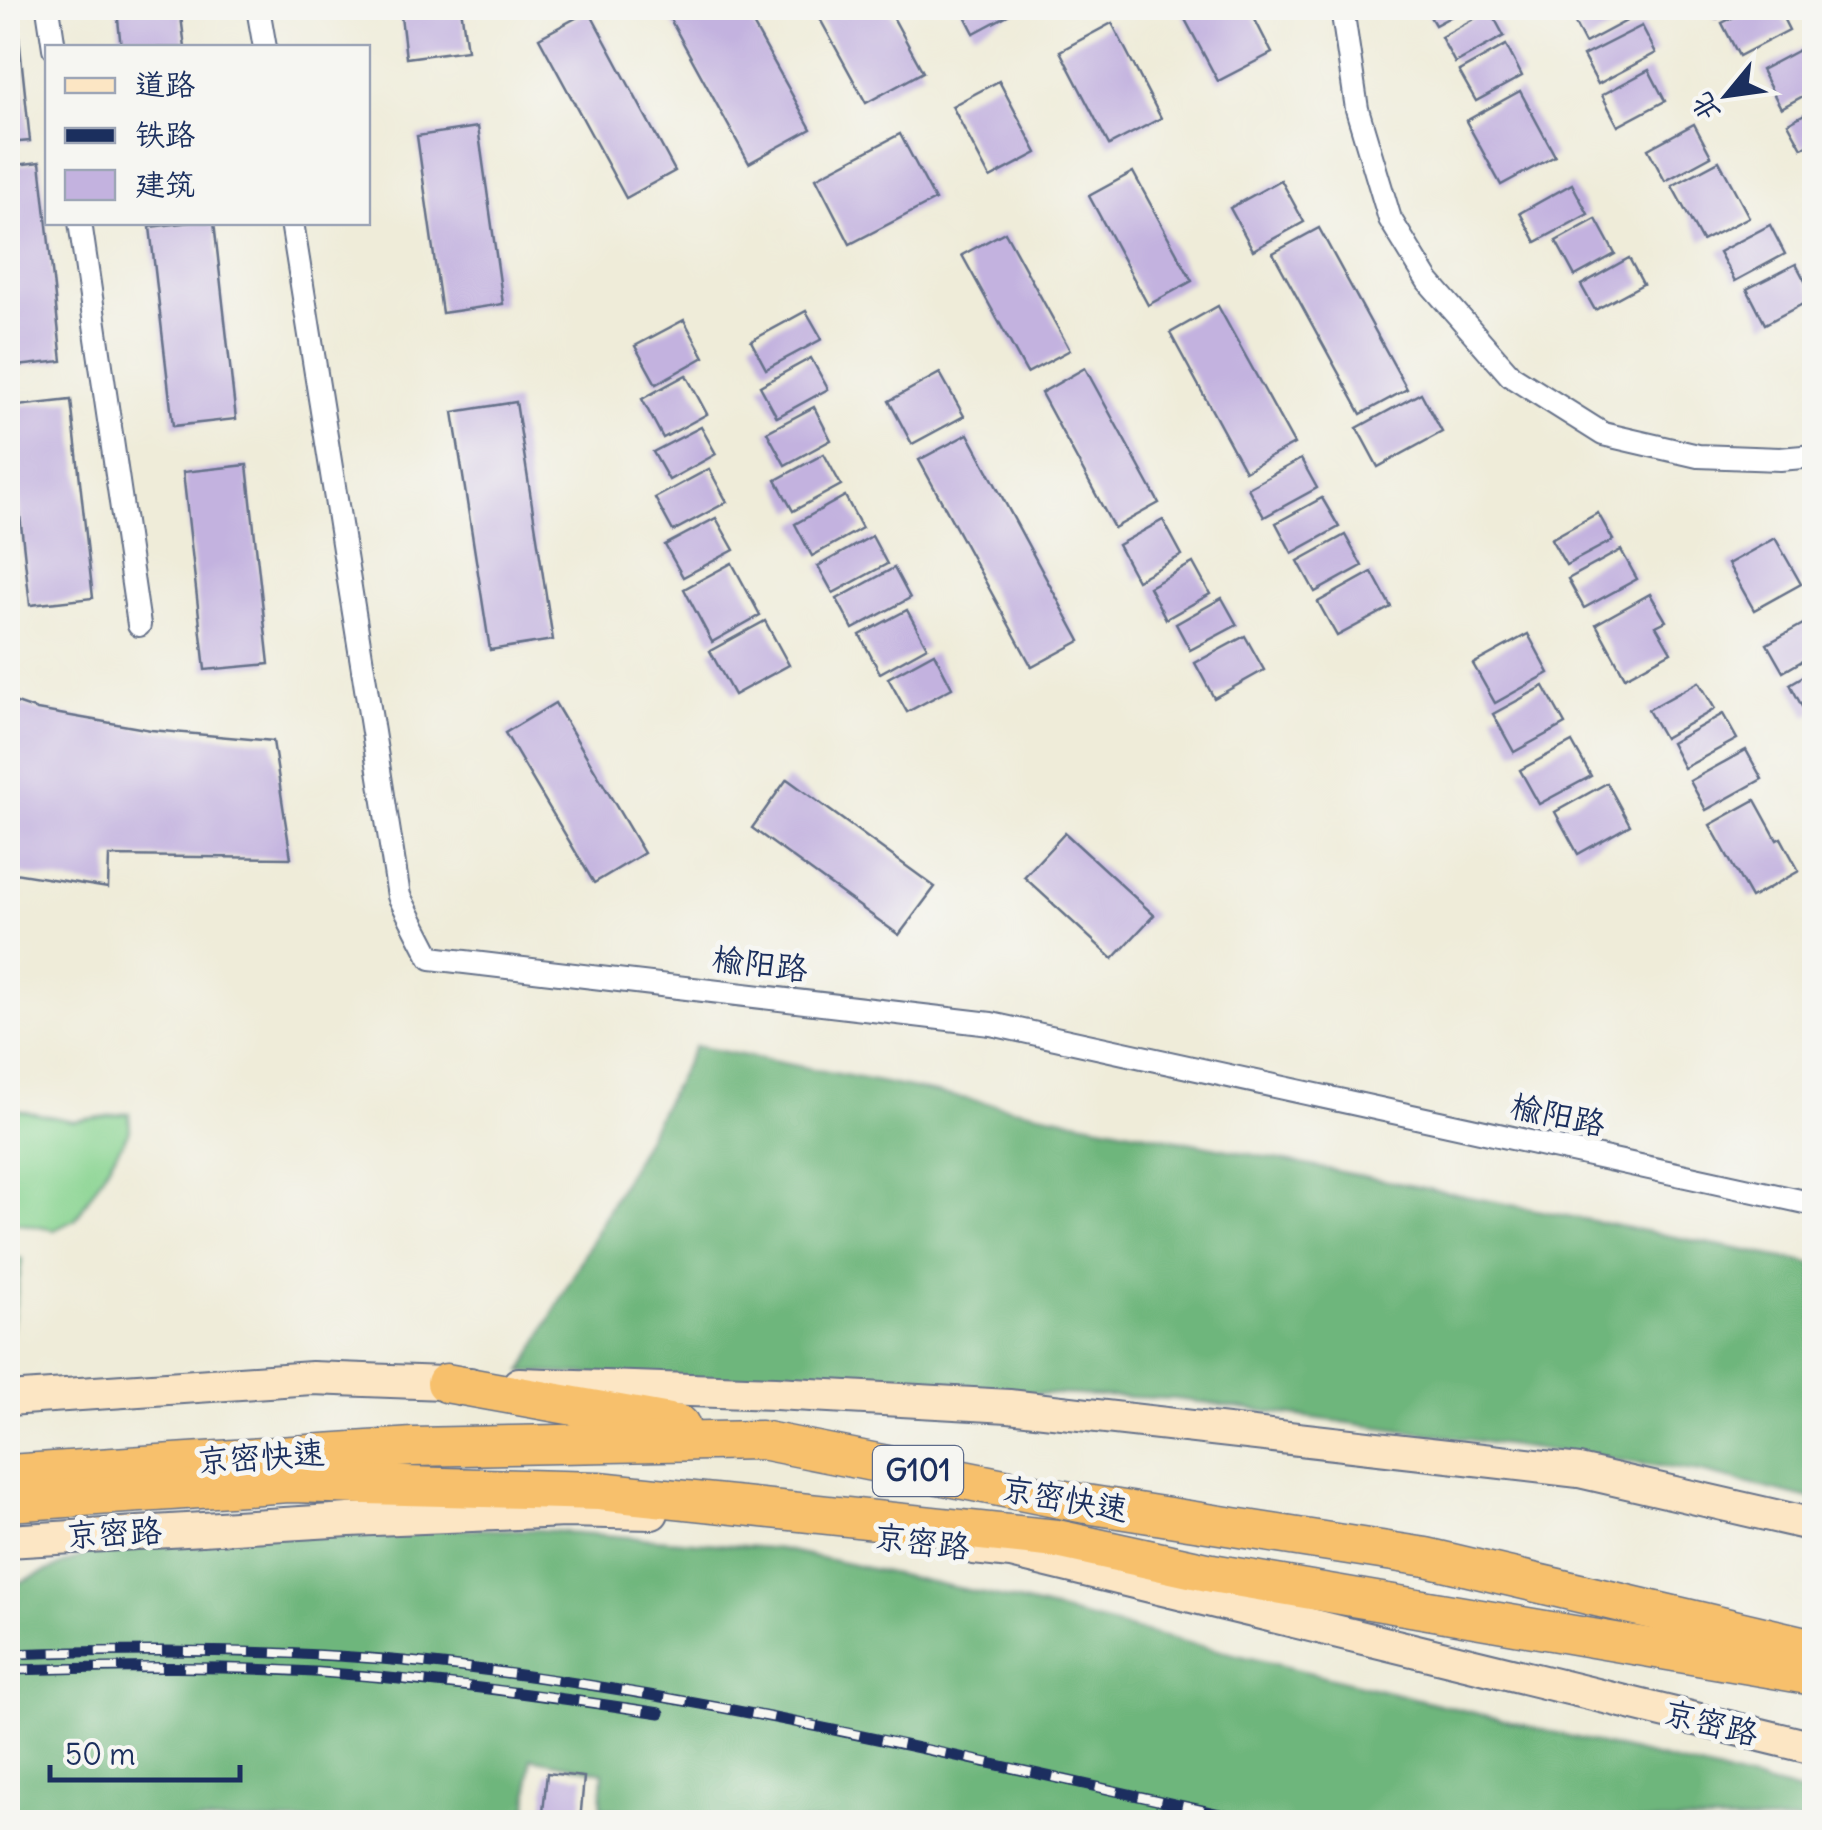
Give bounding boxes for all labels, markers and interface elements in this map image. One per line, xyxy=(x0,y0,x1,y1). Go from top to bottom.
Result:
legend xyxy=(45,45,370,225)
north arrow xyxy=(1677,45,1777,145)
text: 道路 xyxy=(135,65,195,103)
text: 北 xyxy=(1683,86,1728,128)
text: 铁路 xyxy=(135,115,195,153)
text: 建筑 xyxy=(135,165,195,203)
street label: 榆阳路 xyxy=(710,937,810,990)
street label: 榆阳路 xyxy=(1507,1084,1609,1145)
street label: 京密快速 xyxy=(196,1432,326,1481)
road number: G101 xyxy=(873,1446,963,1496)
street label: 京密快速 xyxy=(998,1467,1132,1530)
street label: 京密路 xyxy=(65,1510,163,1555)
street label: 京密路 xyxy=(872,1515,972,1568)
street label: 京密路 xyxy=(1660,1691,1763,1754)
scale bar xyxy=(50,1720,240,1782)
text: 50 m xyxy=(65,1735,135,1773)

